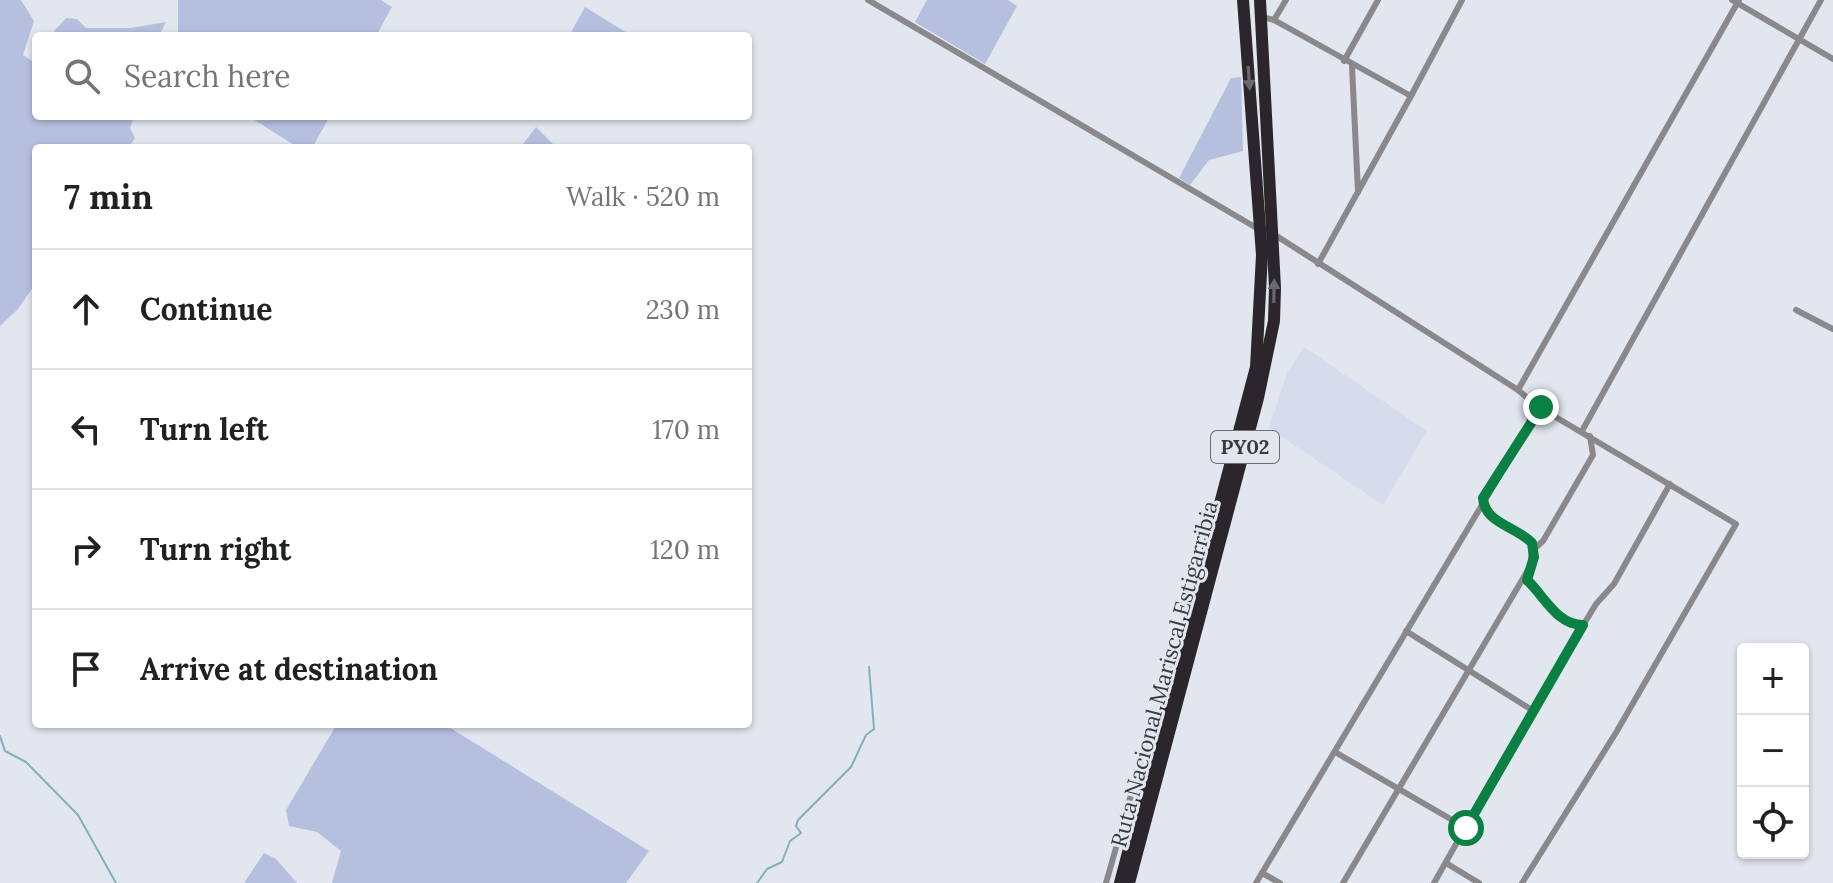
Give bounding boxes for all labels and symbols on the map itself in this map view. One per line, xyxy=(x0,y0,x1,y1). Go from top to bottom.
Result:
one-way arrow xyxy=(1242,66,1255,91)
one-way arrow xyxy=(1268,278,1281,303)
route end xyxy=(1523,389,1559,425)
road number: PY02 xyxy=(1211,431,1279,463)
street label: Ruta Nacional Mariscal Estigarribia xyxy=(1104,498,1224,850)
route start xyxy=(1448,810,1484,846)

